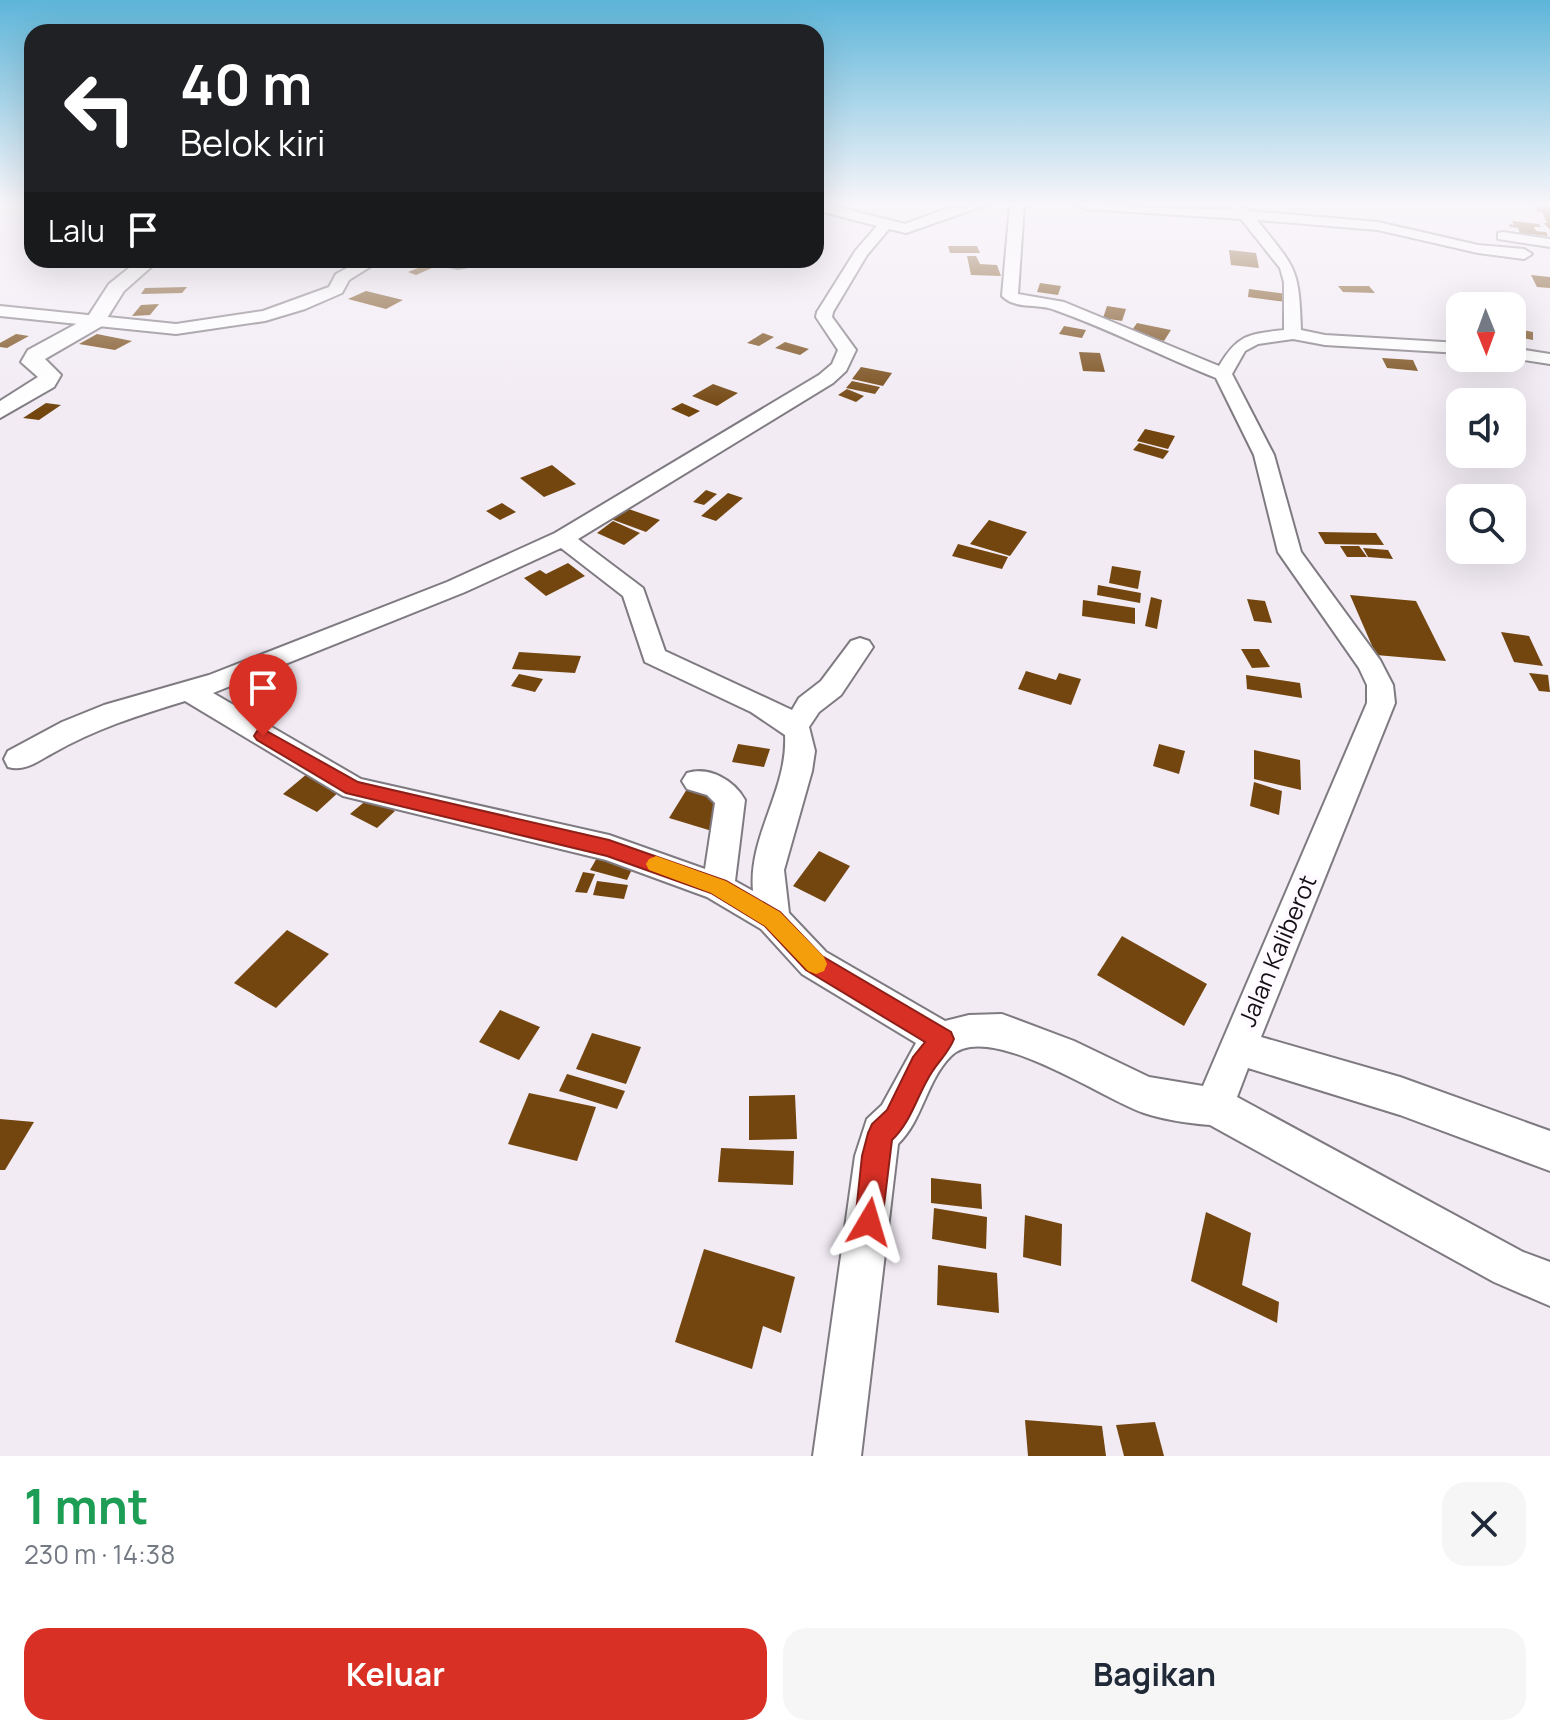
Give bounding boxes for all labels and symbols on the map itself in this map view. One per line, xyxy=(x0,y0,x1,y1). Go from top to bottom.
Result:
north arrow xyxy=(1446,292,1526,372)
pin xyxy=(229,654,297,736)
street label: Jalan Kaliberot xyxy=(1230,870,1323,1031)
position arrow xyxy=(827,1180,911,1264)

